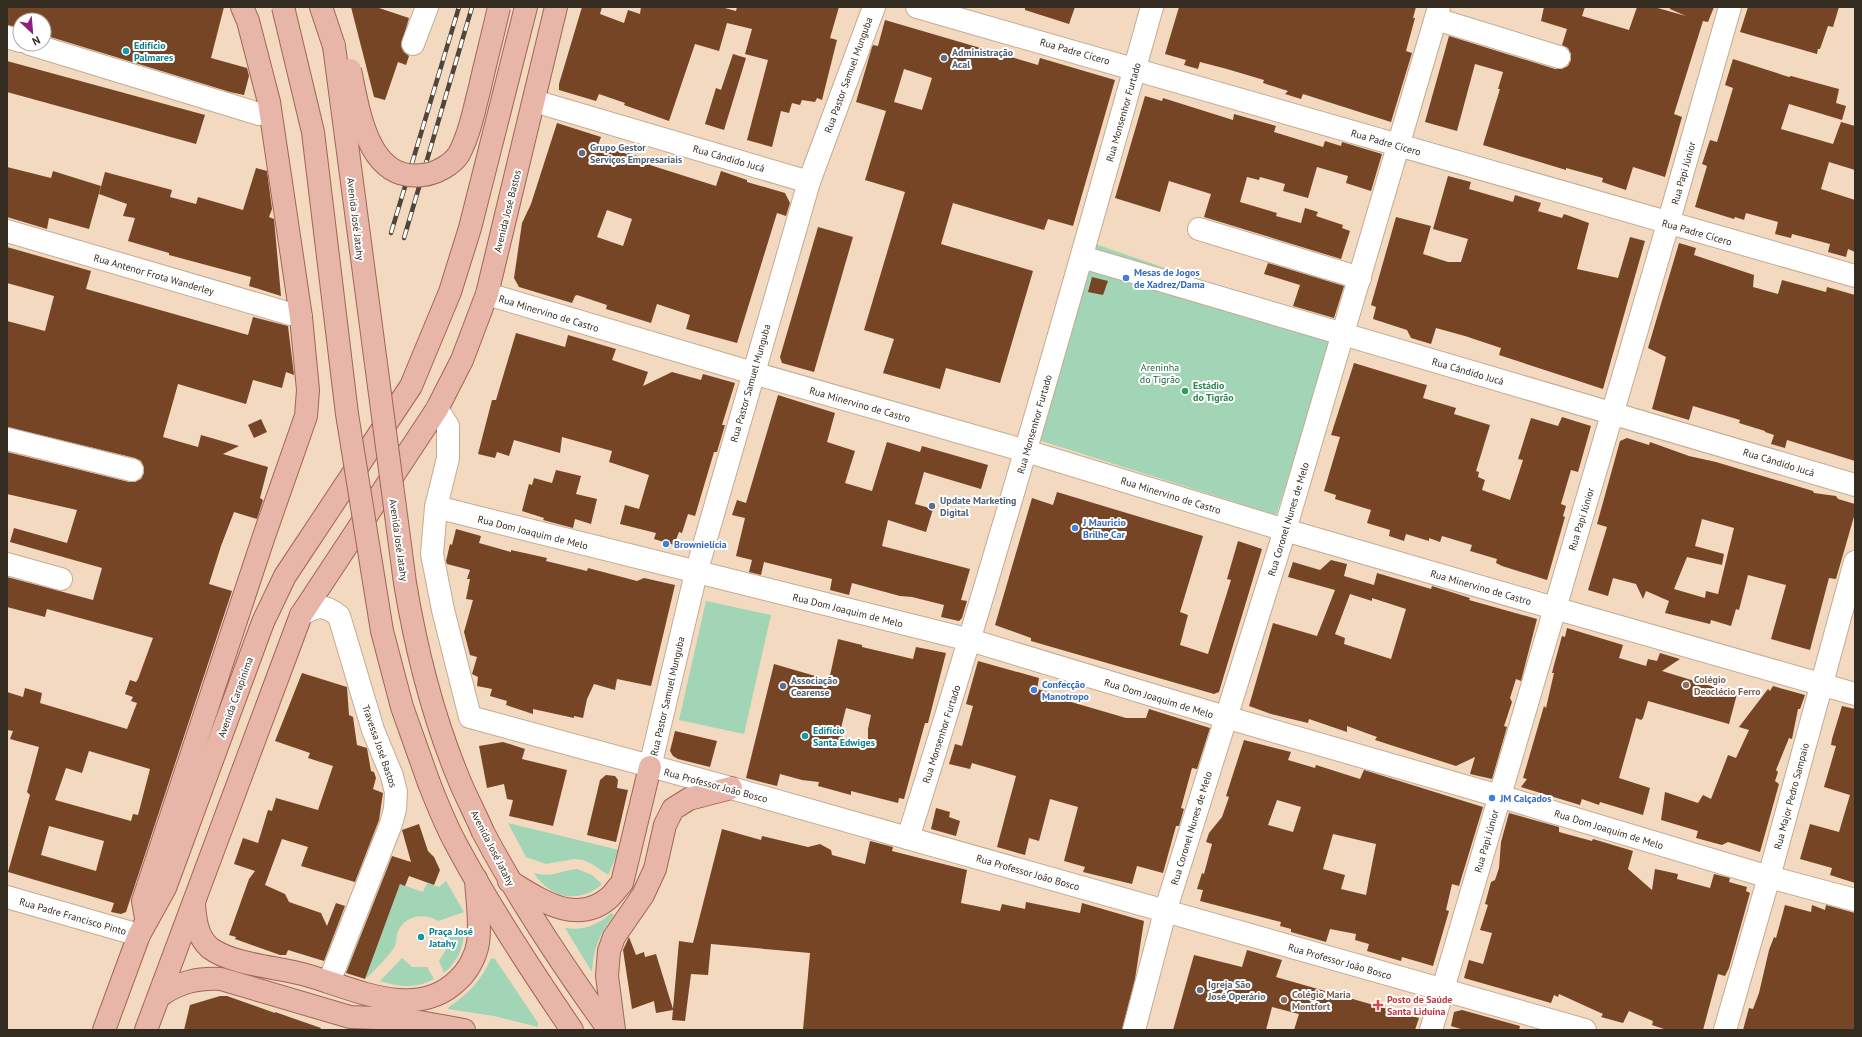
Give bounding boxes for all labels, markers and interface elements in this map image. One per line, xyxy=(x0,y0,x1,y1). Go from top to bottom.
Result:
north arrow xyxy=(12,12,52,52)
street label: Rua Pastor Samuel Munguba xyxy=(821,15,876,135)
text: N xyxy=(30,33,43,49)
street label: Rua Padre Cícero xyxy=(1038,35,1111,68)
place label: Edifício Palmares xyxy=(134,39,173,64)
marker: Edifício Palmares xyxy=(121,46,131,56)
place label: Administração Acal xyxy=(952,46,1014,71)
marker: Administração Acal xyxy=(939,53,949,63)
street label: Rua Monsenhor Furtado xyxy=(1103,61,1144,163)
street label: Rua Padre Cícero xyxy=(1349,126,1422,159)
street label: Rua Papi Júnior xyxy=(1668,140,1699,206)
place label: Grupo Gestor Serviços Empresariais xyxy=(590,141,682,166)
street label: Rua Cândido Jucá xyxy=(691,142,766,175)
marker: Grupo Gestor Serviços Empresariais xyxy=(577,148,587,158)
street label: Avenida José Bastos xyxy=(491,169,524,254)
street label: Avenida José Jatahy xyxy=(344,177,367,261)
street label: Rua Padre Cícero xyxy=(1660,216,1733,249)
street label: Rua Antenor Frota Wanderley xyxy=(92,251,216,298)
place label: Mesas de Jogos de Xadrez/Dama xyxy=(1134,266,1205,291)
marker: Mesas de Jogos de Xadrez/Dama xyxy=(1121,273,1131,283)
street label: Rua Minervino de Castro xyxy=(497,292,601,335)
street label: Rua Pastor Samuel Munguba xyxy=(727,323,774,444)
street label: Rua Cândido Jucá xyxy=(1430,355,1505,388)
park label: Areninha do Tigrão xyxy=(1140,361,1180,386)
street label: Rua Monsenhor Furtado xyxy=(1014,373,1055,475)
place label: Estádio do Tigrão xyxy=(1193,379,1234,404)
street label: Rua Minervino de Castro xyxy=(808,384,912,425)
marker: Estádio do Tigrão xyxy=(1180,386,1190,396)
street label: Rua Cândido Jucá xyxy=(1741,445,1816,480)
street label: Rua Coronel Nunes de Melo xyxy=(1265,461,1312,578)
street label: Rua Minervino de Castro xyxy=(1119,474,1223,517)
street label: Rua Papi Júnior xyxy=(1566,486,1597,552)
place label: Update Marketing Digital xyxy=(940,494,1016,519)
street label: Avenida José Jatahy xyxy=(386,498,411,582)
marker: Update Marketing Digital xyxy=(927,501,937,511)
street label: Rua Dom Joaquim de Melo xyxy=(476,512,589,553)
place label: J Mauricio Brilhe Car xyxy=(1082,516,1126,541)
marker: J Mauricio Brilhe Car xyxy=(1070,523,1080,533)
place label: Brownielícia xyxy=(674,538,727,551)
marker: Brownielícia xyxy=(661,539,671,549)
street label: Rua Minervino de Castro xyxy=(1429,567,1533,608)
street label: Rua Dom Joaquim de Melo xyxy=(791,590,904,631)
street label: Rua Pastor Samuel Munguba xyxy=(647,635,688,757)
street label: Avenida Carapinima xyxy=(215,655,256,739)
place label: Colégio Deoclécio Ferro xyxy=(1694,673,1761,698)
place label: Associação Cearense xyxy=(791,674,838,699)
street label: Rua Dom Joaquim de Melo xyxy=(1103,676,1215,721)
place label: Confecção Manotropo xyxy=(1042,678,1090,703)
marker: Colégio Deoclécio Ferro xyxy=(1681,680,1691,690)
marker: Associação Cearense xyxy=(778,681,788,691)
street label: Rua Monsenhor Furtado xyxy=(919,683,964,785)
marker: Confecção Manotropo xyxy=(1029,685,1039,695)
street label: Travessa José Bastos xyxy=(359,703,400,789)
place label: Edifício Santa Edwiges xyxy=(813,724,875,749)
marker: Edifício Santa Edwiges xyxy=(800,731,810,741)
street label: Rua Major Pedro Sampaio xyxy=(1771,741,1812,851)
street label: Rua Professor João Bosco xyxy=(662,765,769,806)
street label: Rua Coronel Nunes de Melo xyxy=(1168,770,1215,887)
place label: JM Calçados xyxy=(1499,792,1551,805)
marker: JM Calçados xyxy=(1487,793,1497,803)
street label: Rua Dom Joaquim de Melo xyxy=(1553,807,1665,852)
street label: Avenida José Jatahy xyxy=(468,808,517,888)
street label: Rua Papi Júnior xyxy=(1471,808,1502,874)
street label: Rua Professor João Bosco xyxy=(975,851,1081,893)
street label: Rua Padre Francisco Pinto xyxy=(18,895,128,938)
place label: Praça José Jatahy xyxy=(428,925,473,950)
marker: Praça José Jatahy xyxy=(416,932,426,942)
street label: Rua Professor João Bosco xyxy=(1287,940,1393,982)
place label: Igreja São José Operário xyxy=(1207,978,1266,1003)
marker: Igreja São José Operário xyxy=(1195,985,1205,995)
place label: Colégio Maria Montfort xyxy=(1292,988,1351,1013)
place label: Posto de Saúde Santa Liduína xyxy=(1387,993,1452,1018)
marker: Colégio Maria Montfort xyxy=(1279,995,1289,1005)
marker: Posto de Saúde Santa Liduína xyxy=(1372,999,1384,1011)

